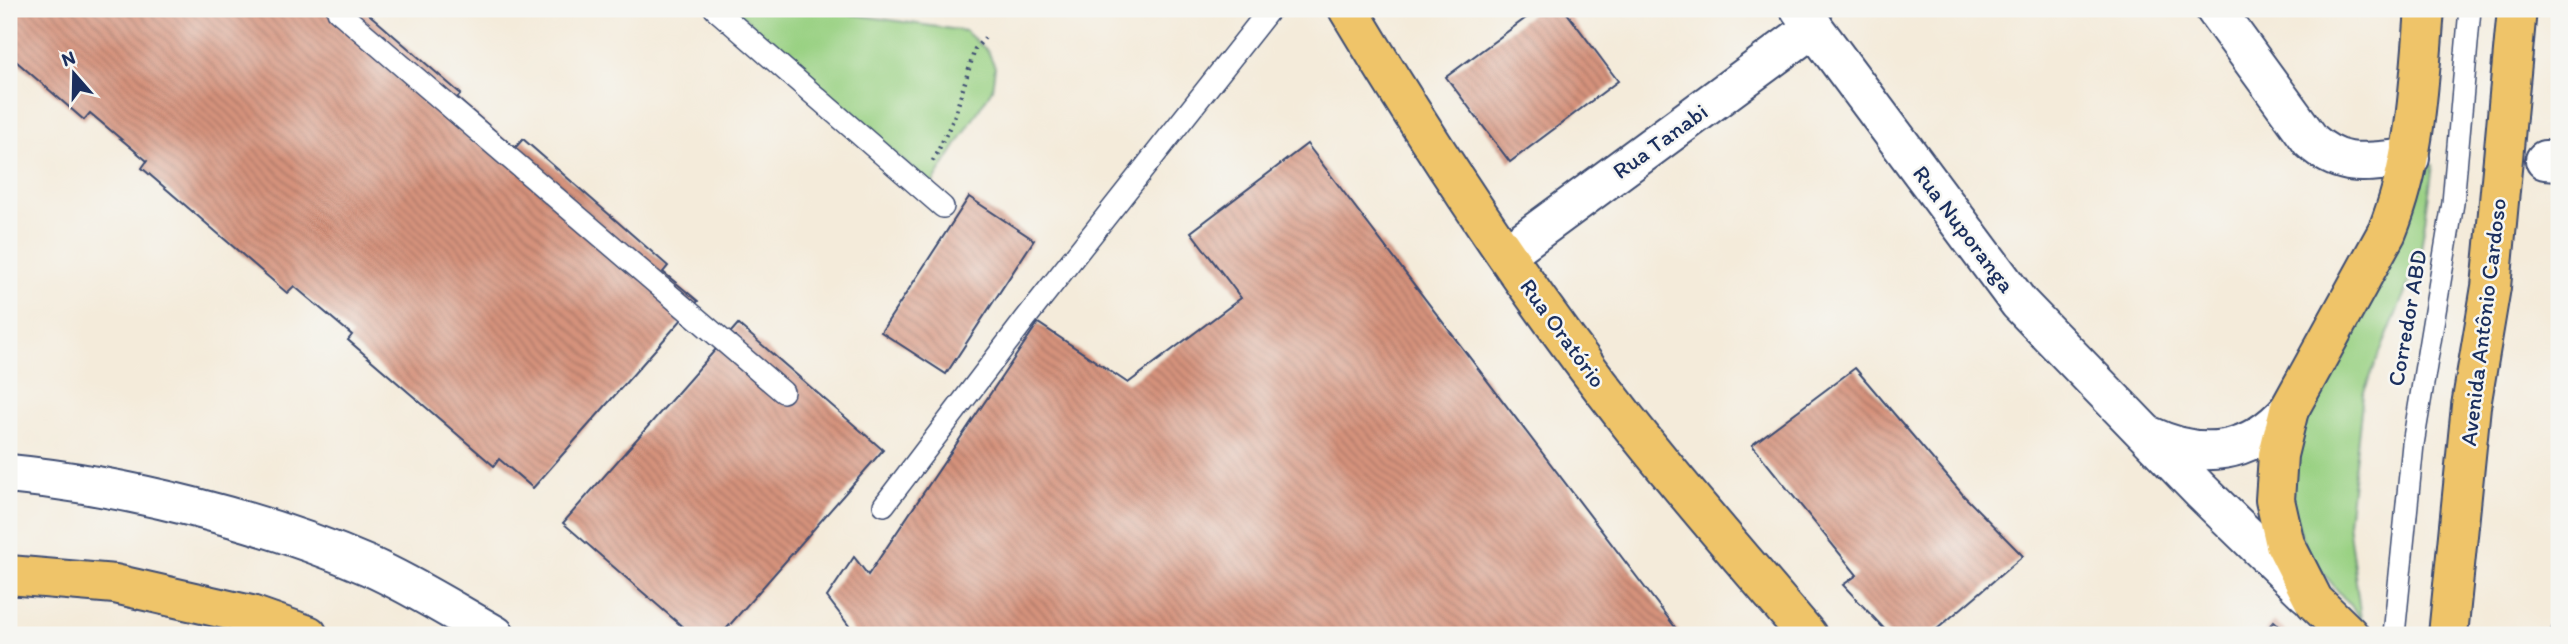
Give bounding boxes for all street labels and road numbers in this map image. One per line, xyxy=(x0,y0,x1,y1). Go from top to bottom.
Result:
street label: Rua Tanabi xyxy=(1607,97,1713,185)
street label: Rua Nuporanga xyxy=(1907,160,2021,298)
street label: Avenida Antônio Cardoso xyxy=(2454,196,2512,448)
street label: Corredor ABD xyxy=(2381,248,2433,388)
street label: Rua Oratório xyxy=(1514,273,1612,393)

